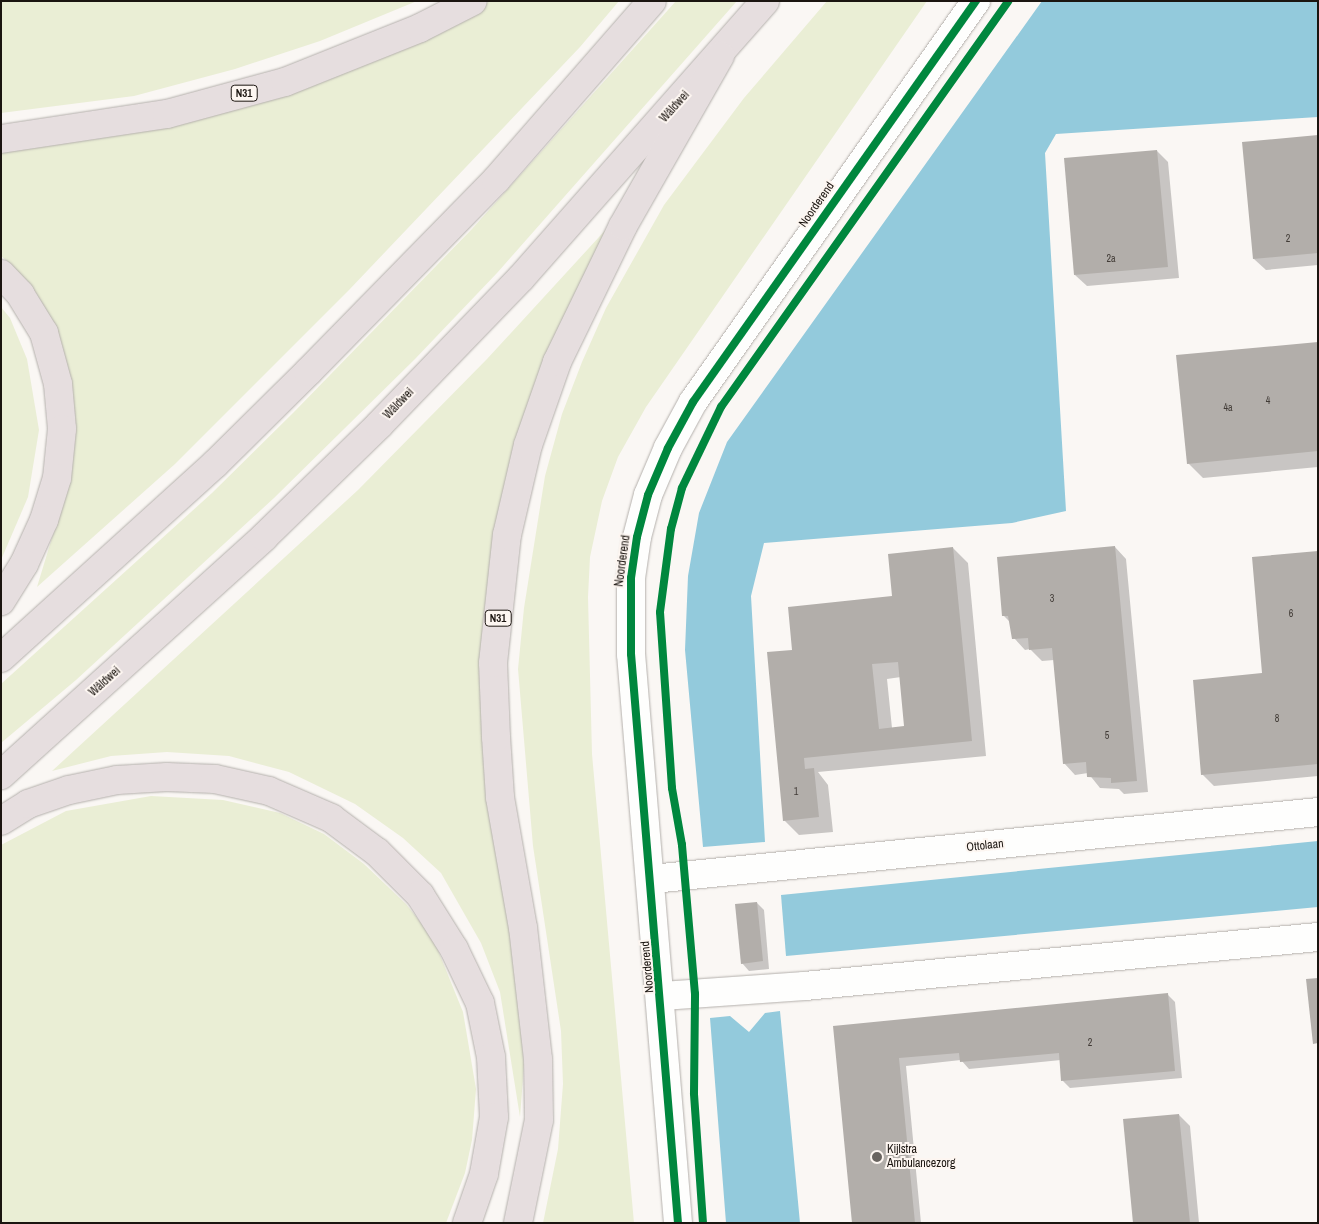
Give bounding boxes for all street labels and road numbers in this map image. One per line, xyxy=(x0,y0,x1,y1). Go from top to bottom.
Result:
road number: N31 xyxy=(230,85,258,102)
street label: Wâldwei xyxy=(657,88,693,126)
street label: Noorderend xyxy=(796,180,838,230)
street label: Wâldwei xyxy=(381,386,417,422)
street label: Noorderend xyxy=(612,534,634,588)
road number: N31 xyxy=(484,610,512,626)
street label: Wâldwei xyxy=(86,664,124,700)
street label: Ottolaan xyxy=(966,837,1004,855)
street label: Noorderend xyxy=(639,940,657,994)

